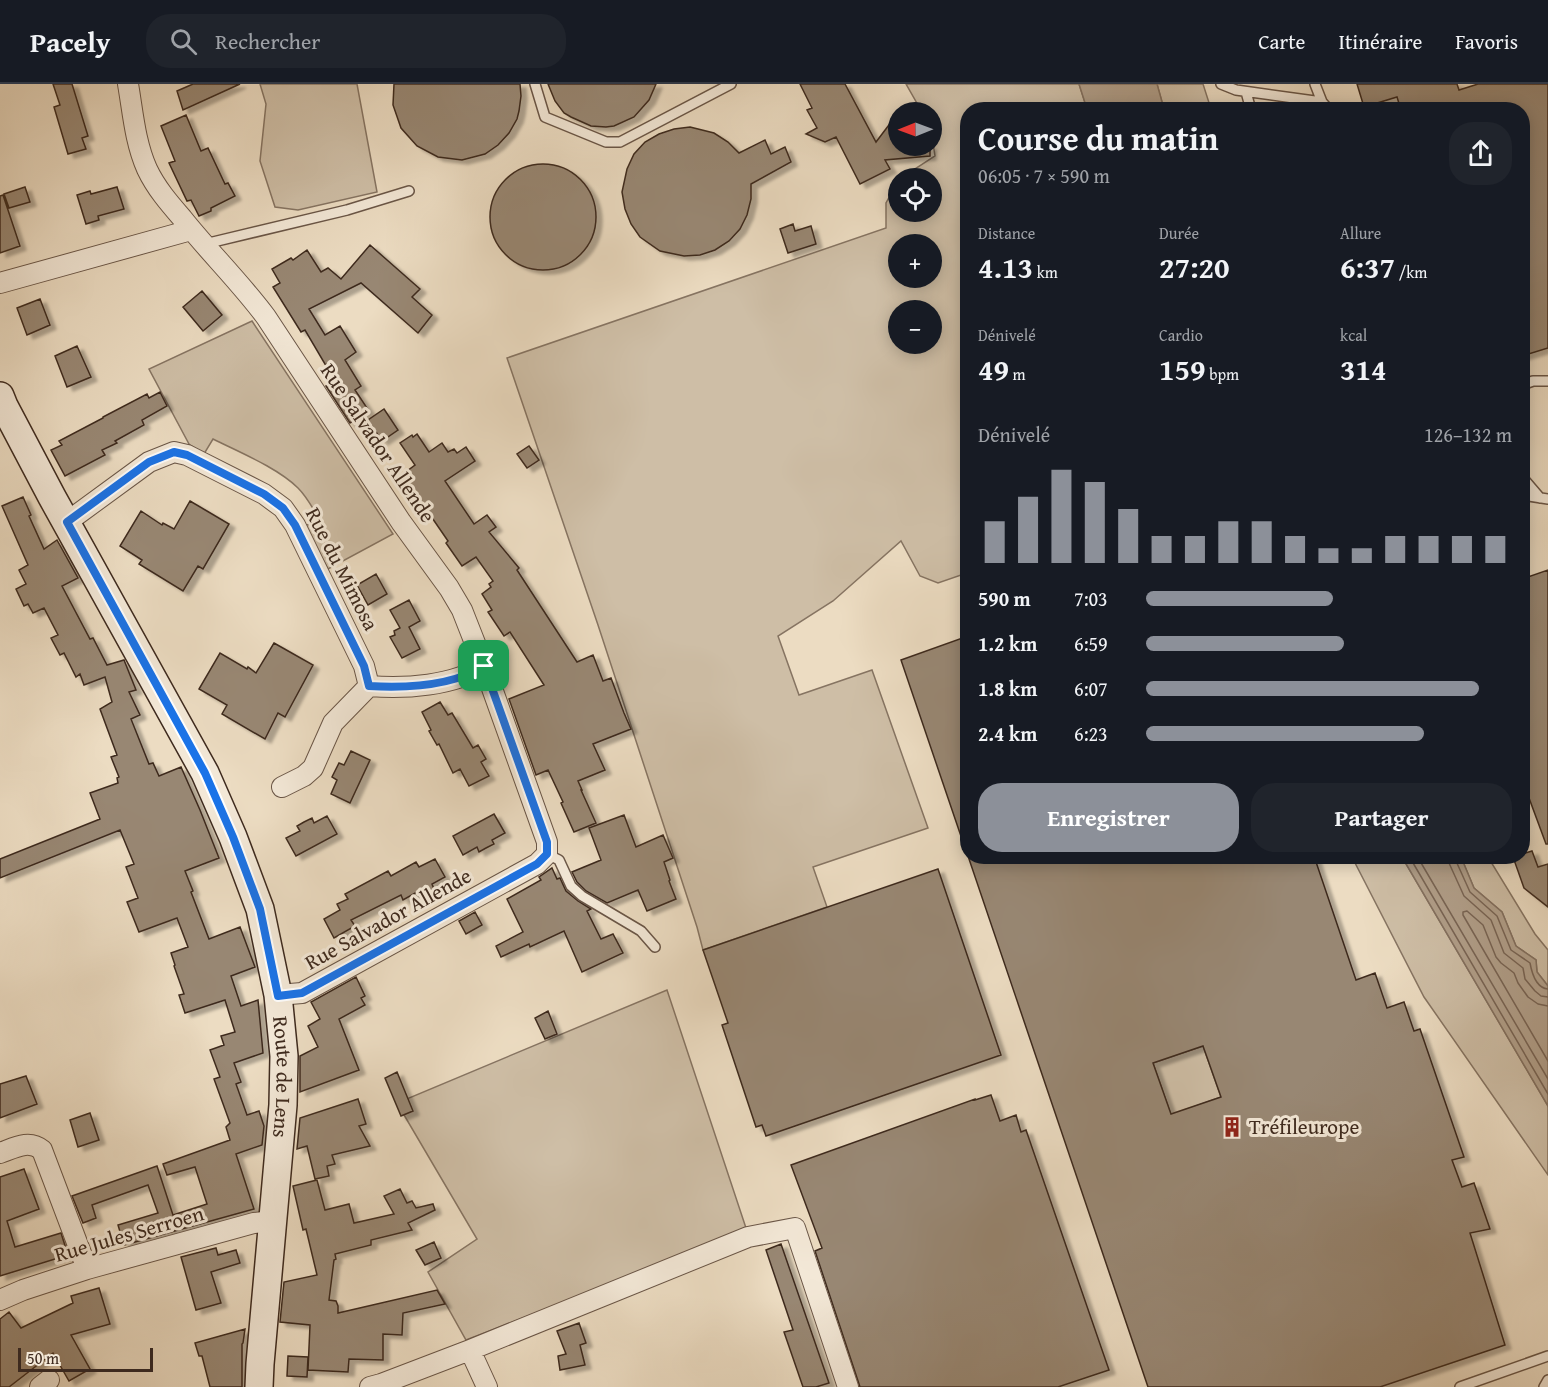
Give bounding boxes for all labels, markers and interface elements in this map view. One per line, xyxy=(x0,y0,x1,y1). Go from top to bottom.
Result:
search box xyxy=(146,14,566,68)
text: Pacely xyxy=(30,21,110,62)
icon: search xyxy=(167,25,200,58)
text: Rechercher xyxy=(215,25,320,57)
text: Carte xyxy=(1258,26,1305,57)
text: Itinéraire xyxy=(1338,26,1422,57)
text: Favoris xyxy=(1455,26,1518,57)
north arrow xyxy=(888,102,942,156)
map controls xyxy=(888,102,942,354)
text: Course du matin xyxy=(978,114,1219,162)
button: share xyxy=(1449,122,1512,185)
text: 06:05 · 7 × 590 m xyxy=(978,161,1110,190)
button: locate xyxy=(888,168,942,222)
text: Distance xyxy=(978,221,1035,245)
text: Durée xyxy=(1159,221,1199,245)
text: Allure xyxy=(1340,221,1381,245)
button: + xyxy=(888,234,942,288)
text: 4.13 xyxy=(978,245,1033,289)
text: 27:20 xyxy=(1159,245,1230,289)
text: 6:37 xyxy=(1340,245,1395,289)
text: km xyxy=(1033,260,1058,284)
text: /km xyxy=(1395,260,1427,284)
button: − xyxy=(888,300,942,354)
text: Dénivelé xyxy=(978,323,1036,347)
text: Cardio xyxy=(1159,323,1203,347)
text: kcal xyxy=(1340,323,1367,347)
text: 49 xyxy=(978,347,1009,391)
text: 159 xyxy=(1159,347,1206,391)
text: 314 xyxy=(1340,347,1387,391)
street label: Rue Salvador Allende xyxy=(313,357,443,529)
text: m xyxy=(1009,362,1026,386)
text: bpm xyxy=(1206,362,1239,386)
text: Dénivelé xyxy=(978,420,1050,449)
text: 126–132 m xyxy=(1424,420,1512,449)
street label: Rue du Mimosa xyxy=(298,502,387,636)
text: 590 m xyxy=(978,584,1031,613)
text: 7:03 xyxy=(1074,584,1108,613)
text: 1.2 km xyxy=(978,629,1037,658)
text: 6:59 xyxy=(1074,629,1108,658)
pin xyxy=(458,640,509,691)
icon: arrive xyxy=(467,649,500,682)
text: 1.8 km xyxy=(978,674,1037,703)
text: 6:07 xyxy=(1074,674,1108,703)
text: 2.4 km xyxy=(978,719,1037,748)
text: 6:23 xyxy=(1074,719,1108,748)
button: Enregistrer xyxy=(978,783,1239,852)
button: Partager xyxy=(1251,783,1512,852)
street label: Rue Salvador Allende xyxy=(299,860,477,977)
street label: Route de Lens xyxy=(265,1014,300,1139)
place label: Tréfileurope xyxy=(1249,1111,1359,1142)
building icon: Tréfileurope xyxy=(1220,1115,1244,1139)
street label: Rue Jules Serroen xyxy=(51,1197,207,1270)
scale bar xyxy=(18,1345,153,1372)
text: 50 m xyxy=(27,1346,59,1370)

